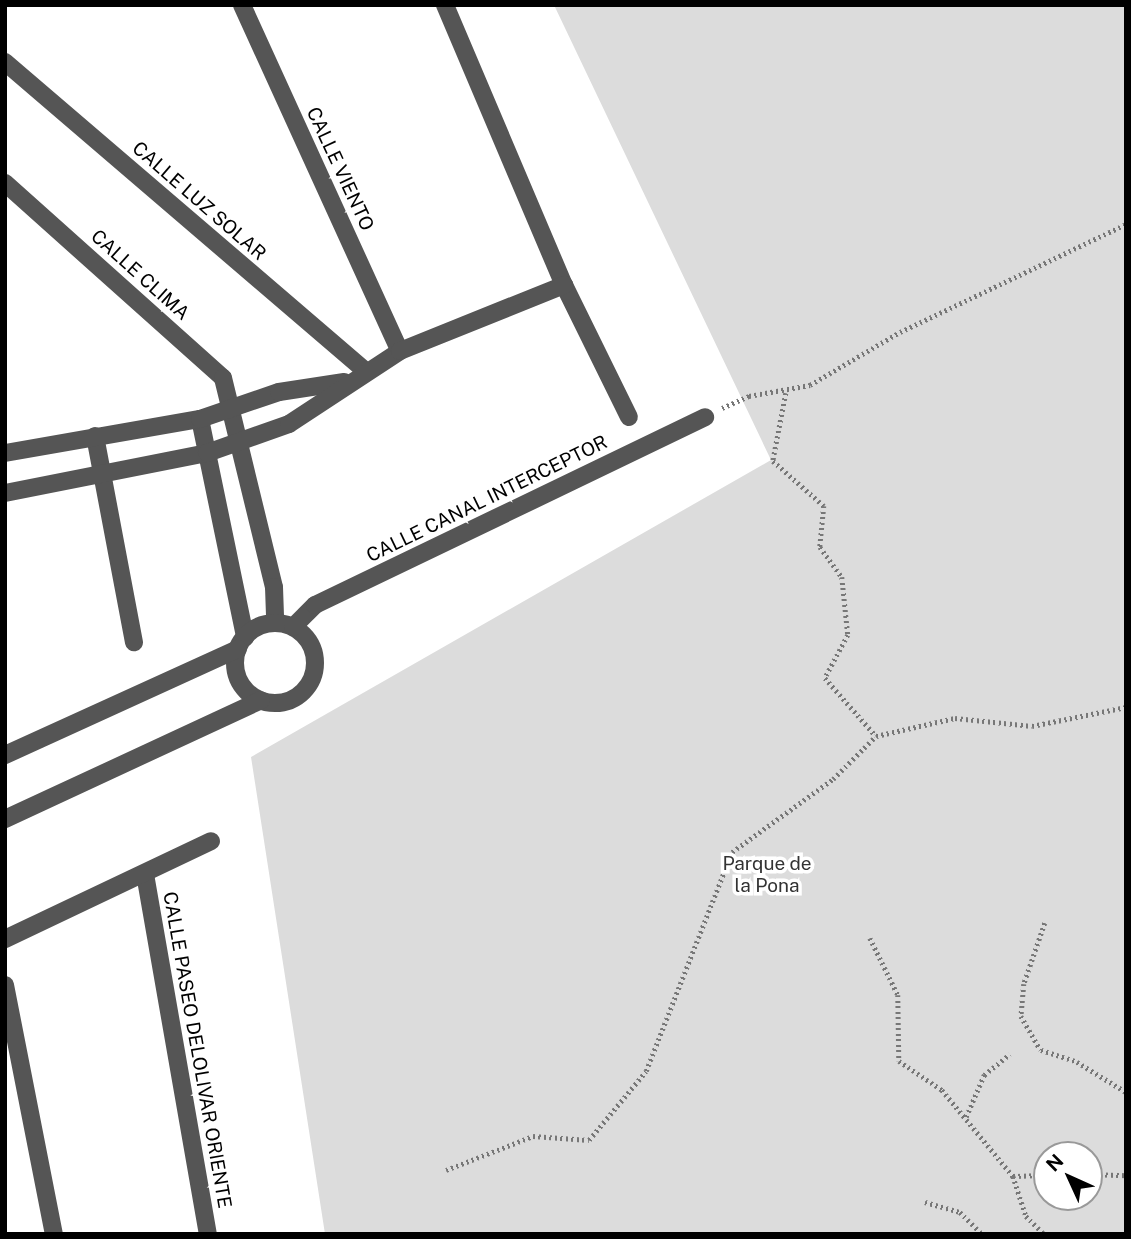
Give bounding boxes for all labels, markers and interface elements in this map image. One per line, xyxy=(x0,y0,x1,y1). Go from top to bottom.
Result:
street label: CALLE VIENTO xyxy=(301,103,379,235)
street label: CALLE LUZ SOLAR xyxy=(128,137,270,265)
street label: CALLE CLIMA xyxy=(86,225,194,325)
street label: CALLE CANAL INTERCEPTOR xyxy=(363,431,611,567)
park label: Parque de la Pona xyxy=(722,853,812,897)
street label: CALLE PASEO DELOLIVAR ORIENTE xyxy=(158,890,236,1210)
north arrow xyxy=(1033,1141,1103,1211)
text: N xyxy=(1042,1150,1068,1176)

